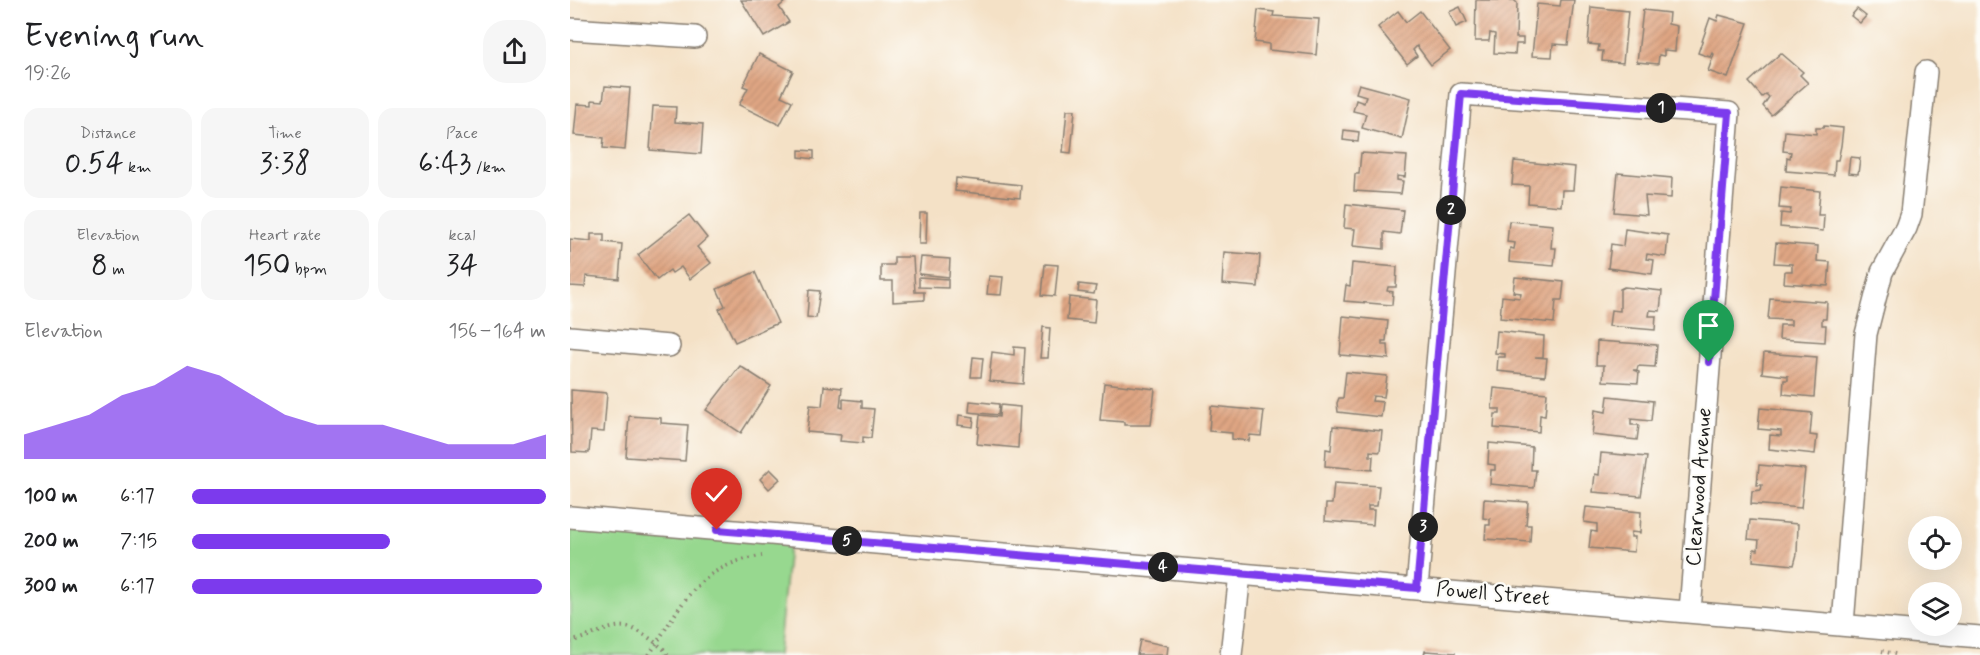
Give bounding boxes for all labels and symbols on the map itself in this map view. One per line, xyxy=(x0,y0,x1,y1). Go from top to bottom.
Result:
pin: 1 xyxy=(1646,93,1676,123)
pin: 2 xyxy=(1436,195,1466,225)
pin xyxy=(1683,300,1734,362)
street label: Clearwood Avenue xyxy=(1679,407,1719,567)
pin xyxy=(691,468,742,530)
pin: 3 xyxy=(1408,512,1438,542)
pin: 5 xyxy=(832,526,862,556)
pin: 4 xyxy=(1148,552,1178,582)
street label: Powell Street xyxy=(1435,575,1551,613)

